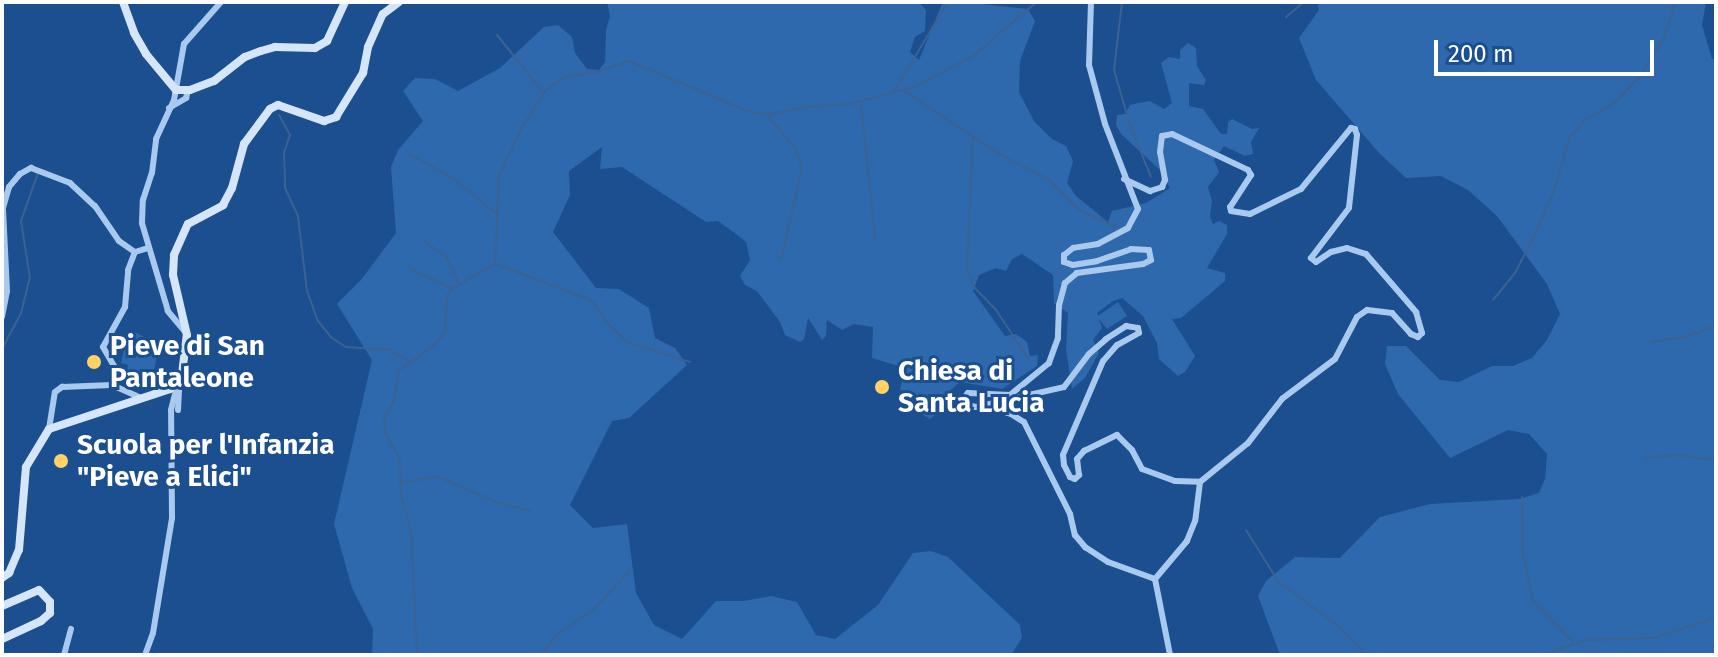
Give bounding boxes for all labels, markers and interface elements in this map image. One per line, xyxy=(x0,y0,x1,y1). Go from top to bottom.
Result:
scale bar xyxy=(1438,24,1658,74)
text: 200 m xyxy=(1448,40,1514,68)
place label: Pieve di San Pantaleone xyxy=(110,329,265,395)
marker: Pieve di San Pantaleone xyxy=(85,353,103,371)
place label: Chiesa di Santa Lucia xyxy=(898,354,1045,420)
marker: Chiesa di Santa Lucia xyxy=(873,378,891,396)
place label: Scuola per l'Infanzia "Pieve a Elici" xyxy=(77,428,335,494)
marker: Scuola per l'Infanzia "Pieve a Elici" xyxy=(52,452,70,470)

